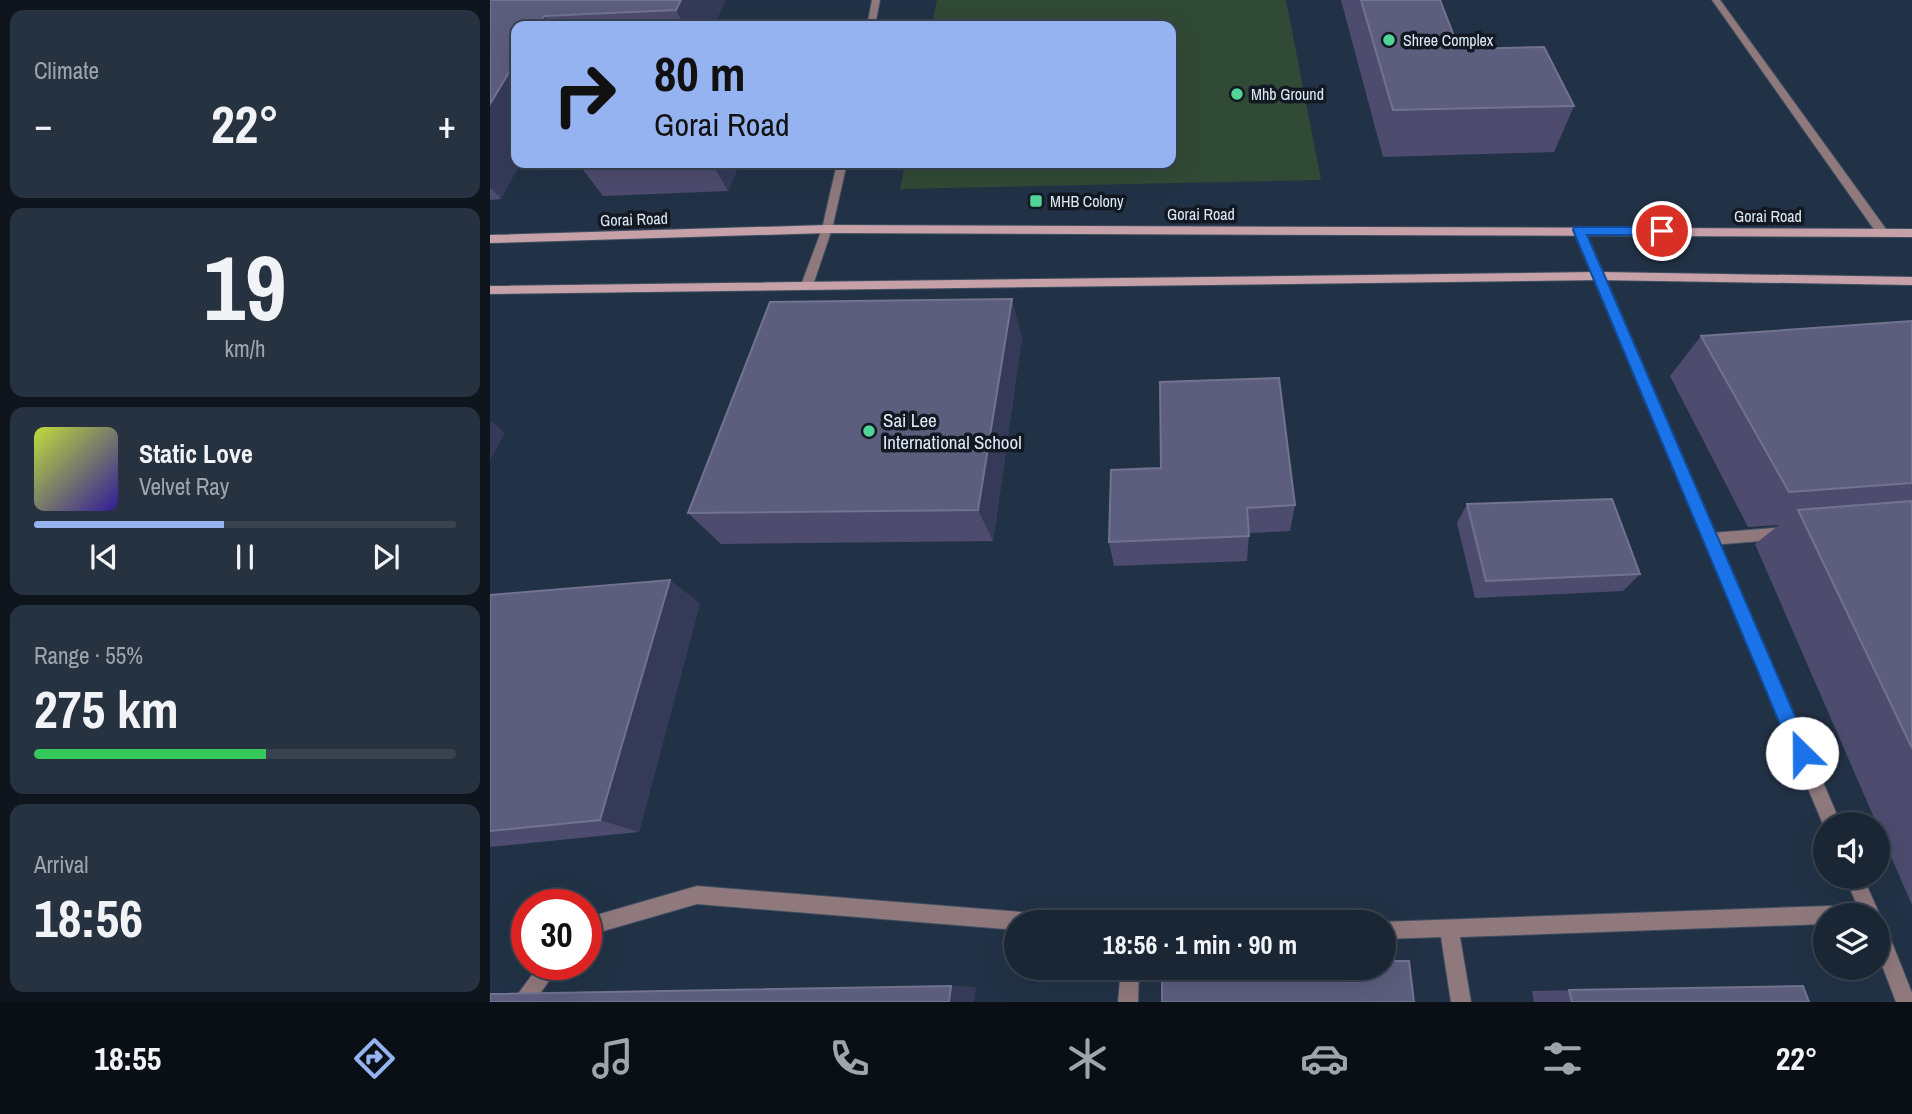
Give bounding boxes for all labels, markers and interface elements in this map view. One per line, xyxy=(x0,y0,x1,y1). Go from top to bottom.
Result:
place label: Shree Complex xyxy=(1403,29,1494,51)
marker: Shree Complex xyxy=(1381,32,1397,48)
text: 80 m xyxy=(654,40,746,106)
icon: right xyxy=(539,49,630,140)
text: Climate xyxy=(34,55,99,86)
place label: Mhb Ground xyxy=(1251,83,1324,105)
marker: Mhb Ground xyxy=(1229,86,1245,102)
text: 22° xyxy=(211,89,279,159)
text: − xyxy=(34,99,52,150)
text: + xyxy=(438,99,456,150)
text: Gorai Road xyxy=(654,103,790,146)
place label: MHB Colony xyxy=(1050,190,1124,212)
marker: MHB Colony xyxy=(1028,193,1044,209)
pin xyxy=(1632,201,1692,261)
street label: Gorai Road xyxy=(1167,203,1235,225)
street label: Gorai Road xyxy=(1734,205,1802,227)
street label: Gorai Road xyxy=(600,207,668,231)
icon: arrive xyxy=(1643,212,1681,250)
text: 19 xyxy=(204,226,287,348)
text: km/h xyxy=(225,333,265,364)
place label: Sai Lee International School xyxy=(883,407,1022,455)
marker: Sai Lee International School xyxy=(861,423,877,439)
text: Static Love xyxy=(139,436,253,471)
text: Velvet Ray xyxy=(139,471,229,502)
icon: previous xyxy=(85,538,123,576)
icon: pause xyxy=(226,538,264,576)
icon: next xyxy=(367,538,405,576)
text: Range · 55% xyxy=(34,640,143,671)
text: 275 km xyxy=(34,674,179,744)
position arrow xyxy=(1765,716,1839,790)
map controls xyxy=(1813,812,1890,980)
button: sound xyxy=(1813,812,1890,889)
text: Arrival xyxy=(34,849,89,880)
text: 18:56 xyxy=(34,883,143,953)
speed limit sign: 30 xyxy=(511,889,602,980)
button: layers xyxy=(1813,903,1890,980)
text: 18:56 · 1 min · 90 m xyxy=(1103,927,1297,962)
icon: directions xyxy=(350,1034,399,1083)
icon: music xyxy=(588,1034,637,1083)
icon: phone xyxy=(825,1034,874,1083)
icon: climate xyxy=(1063,1034,1112,1083)
icon: car xyxy=(1300,1034,1349,1083)
icon: filters xyxy=(1538,1034,1587,1083)
text: 18:55 xyxy=(94,1037,161,1080)
text: 22° xyxy=(1776,1037,1818,1080)

